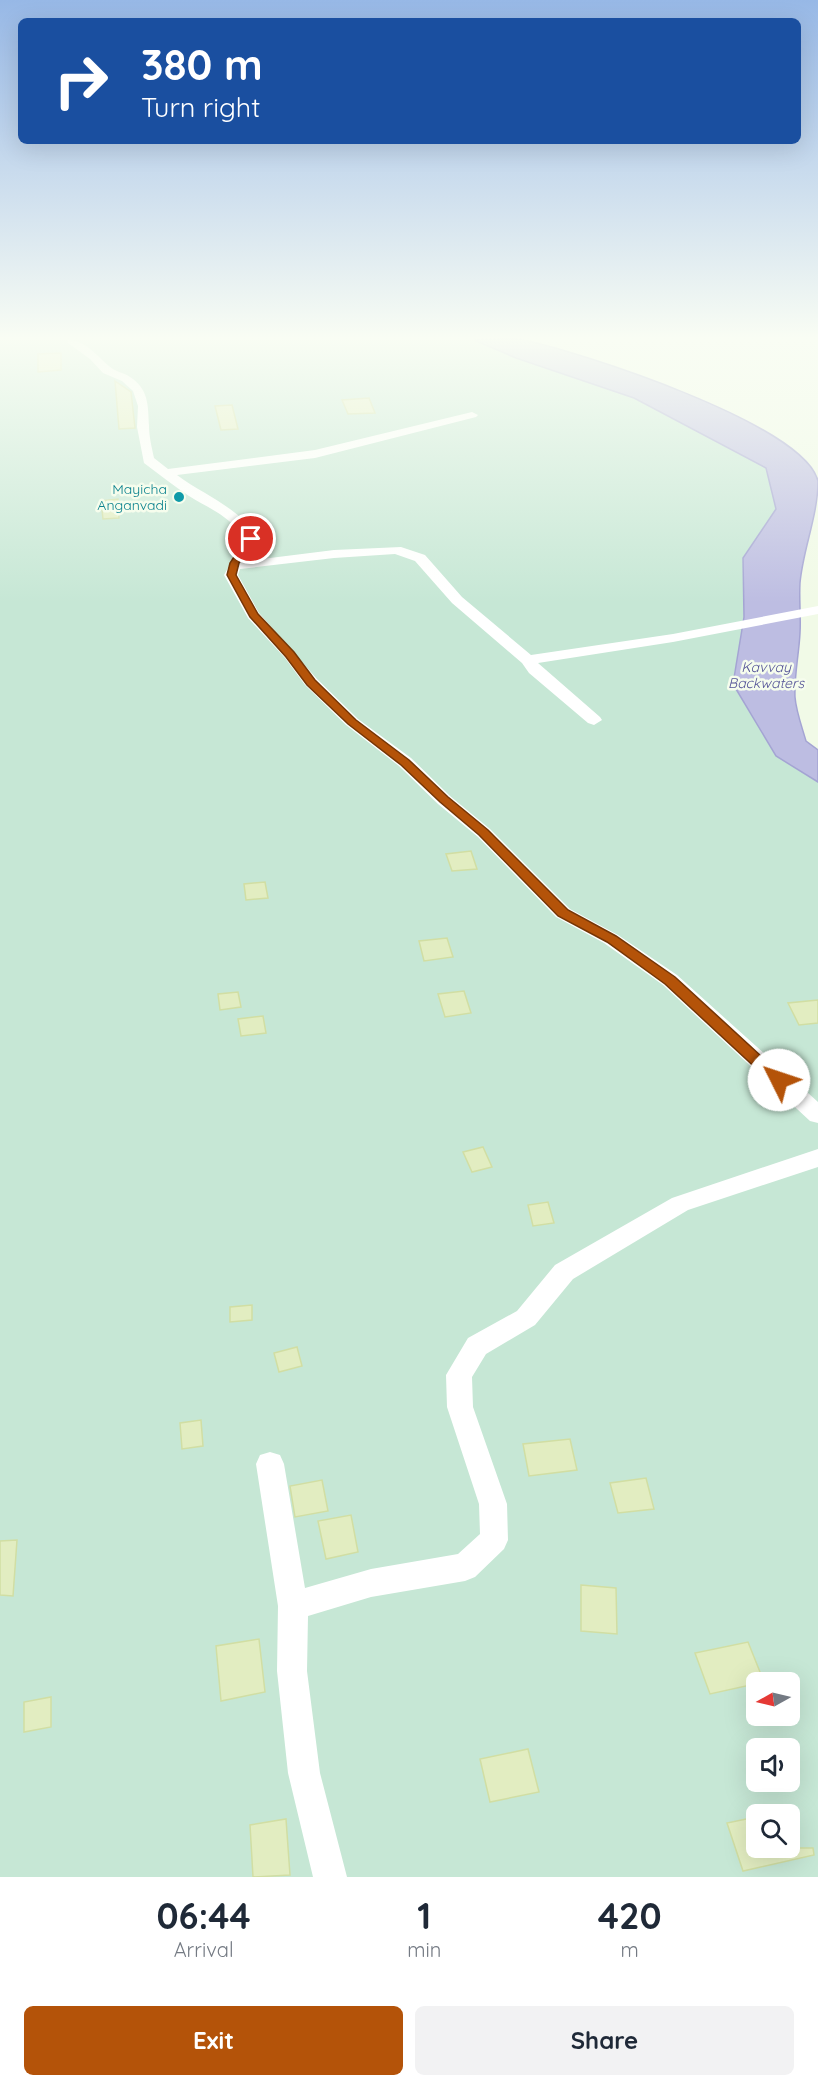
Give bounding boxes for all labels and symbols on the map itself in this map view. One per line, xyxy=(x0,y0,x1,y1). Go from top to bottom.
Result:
place label: Mayicha Anganvadi xyxy=(97,480,167,514)
marker: Mayicha Anganvadi xyxy=(172,490,186,504)
pin xyxy=(225,513,276,564)
water label: Kavvay Backwaters xyxy=(728,658,805,692)
position arrow xyxy=(747,1048,811,1112)
north arrow xyxy=(746,1672,800,1726)

